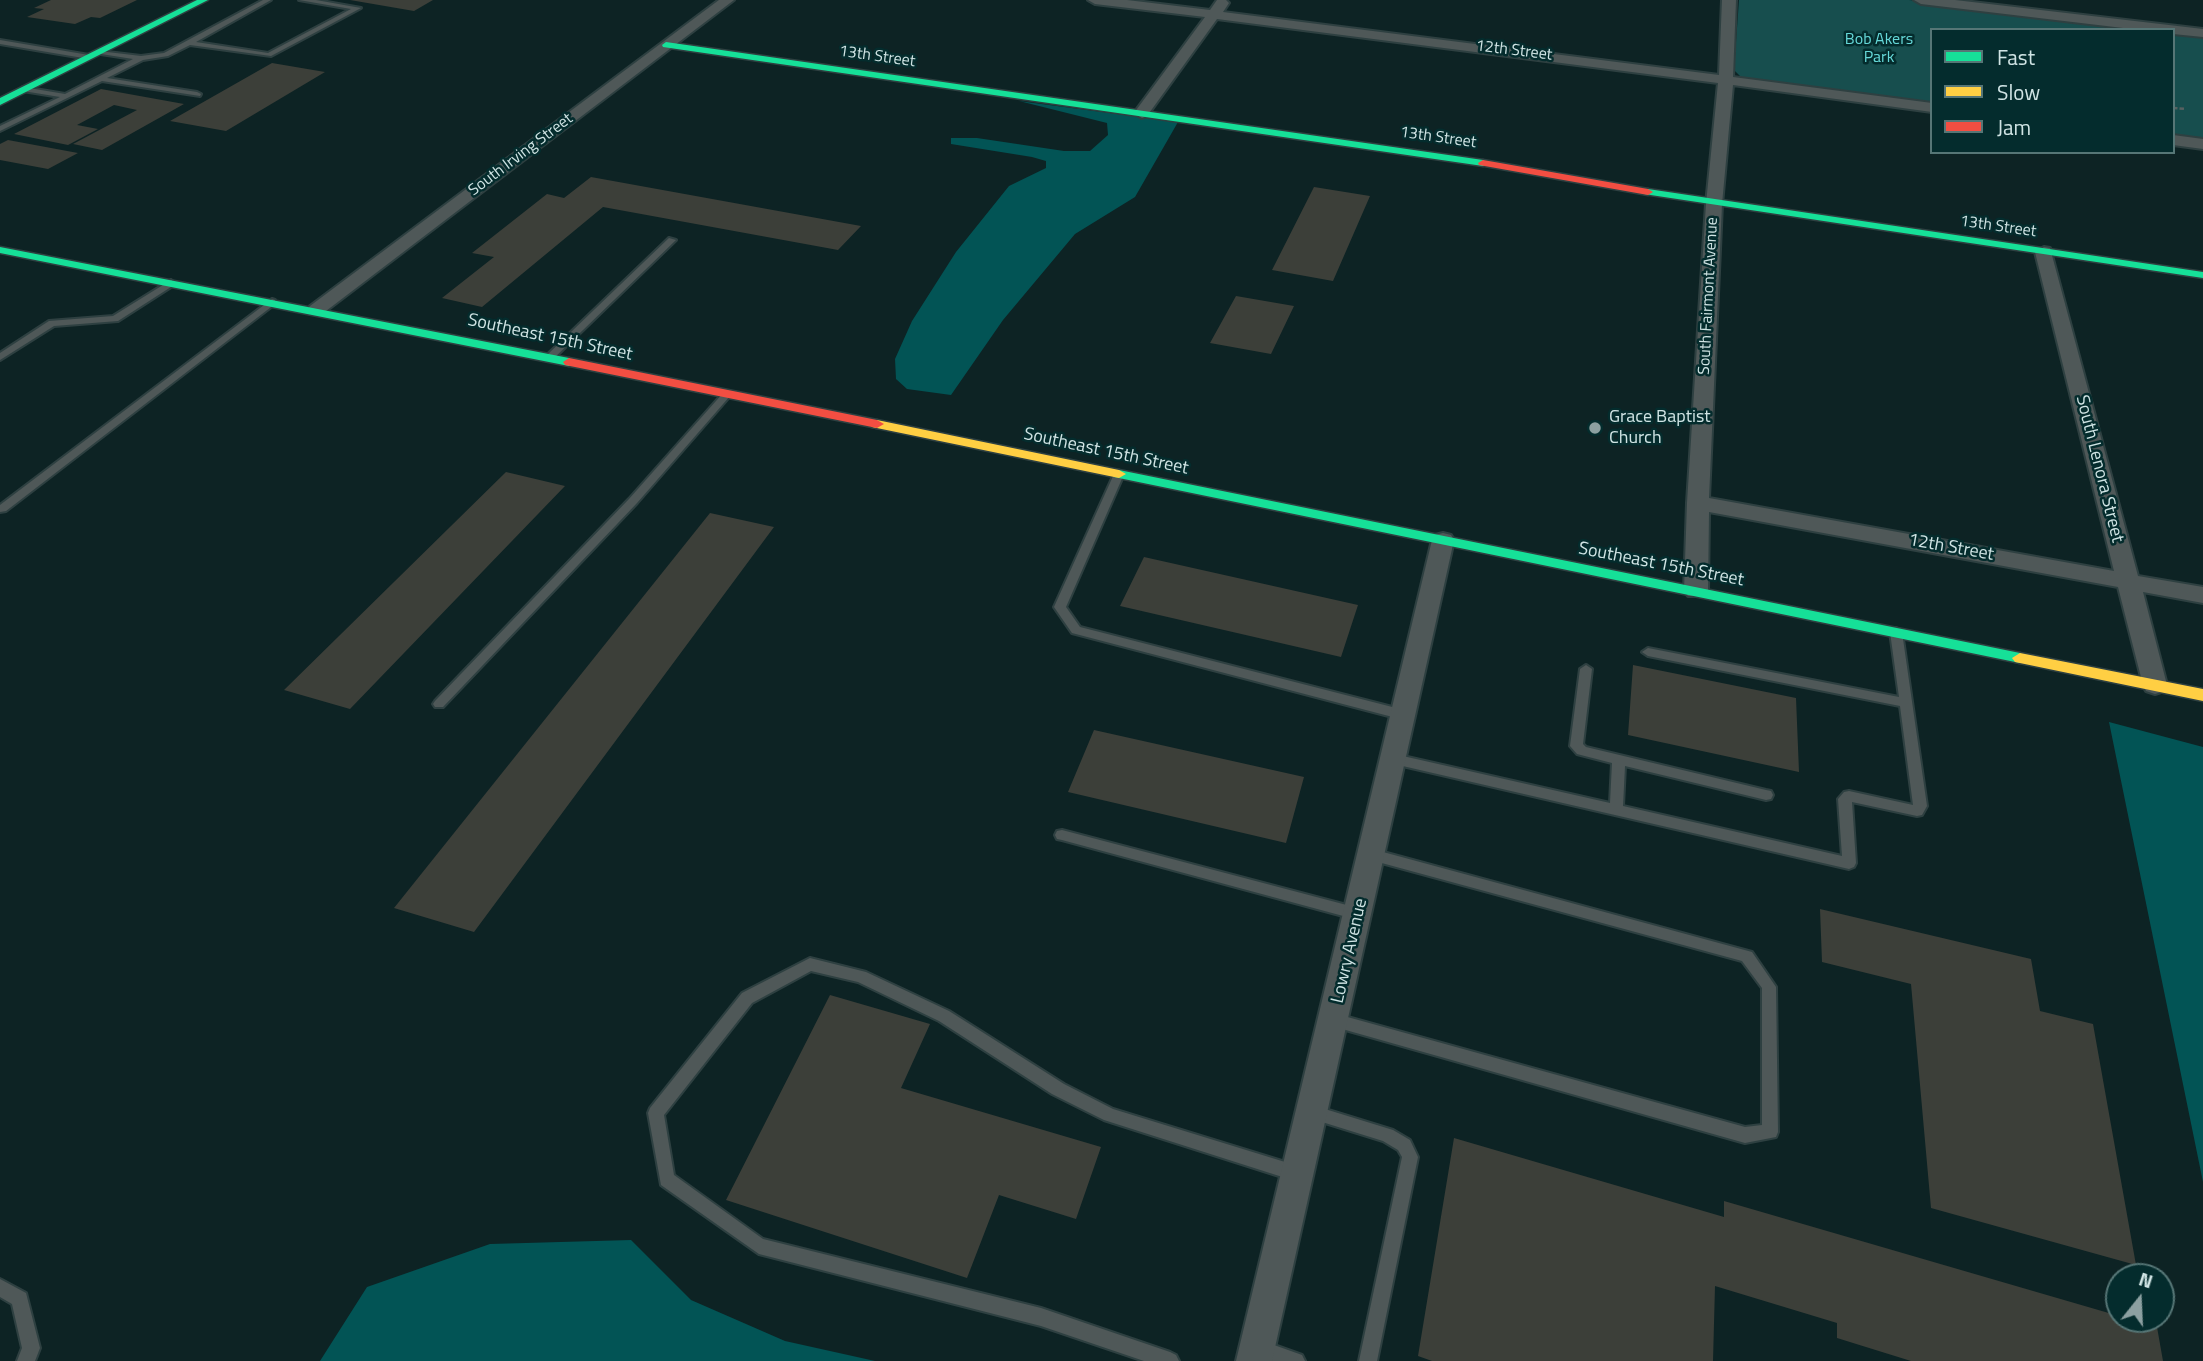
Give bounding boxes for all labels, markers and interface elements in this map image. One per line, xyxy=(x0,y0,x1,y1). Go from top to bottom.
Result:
legend xyxy=(1930,28,2175,154)
park label: Bob Akers Park xyxy=(1845,30,1913,68)
street label: 12th Street xyxy=(1475,37,1553,65)
text: Fast xyxy=(1997,41,2035,73)
street label: 13th Street xyxy=(838,42,916,72)
text: Slow xyxy=(1997,76,2040,108)
street label: South Irving Street xyxy=(465,110,577,200)
text: Jam xyxy=(1997,111,2031,143)
street label: 13th Street xyxy=(1399,123,1477,153)
street label: 13th Street xyxy=(1959,212,2037,242)
street label: South Fairmont Avenue xyxy=(1695,217,1723,375)
street label: Southeast 15th Street xyxy=(466,310,634,366)
street label: South Lenora Street xyxy=(2070,393,2128,545)
place label: Grace Baptist Church xyxy=(1609,407,1711,450)
marker: Grace Baptist Church xyxy=(1587,420,1603,436)
street label: Southeast 15th Street xyxy=(1022,424,1190,480)
street label: 12th Street xyxy=(1907,530,1995,566)
street label: Southeast 15th Street xyxy=(1576,538,1746,592)
street label: Lowry Avenue xyxy=(1327,897,1373,1005)
north arrow xyxy=(2105,1263,2175,1333)
text: N xyxy=(2135,1264,2157,1295)

